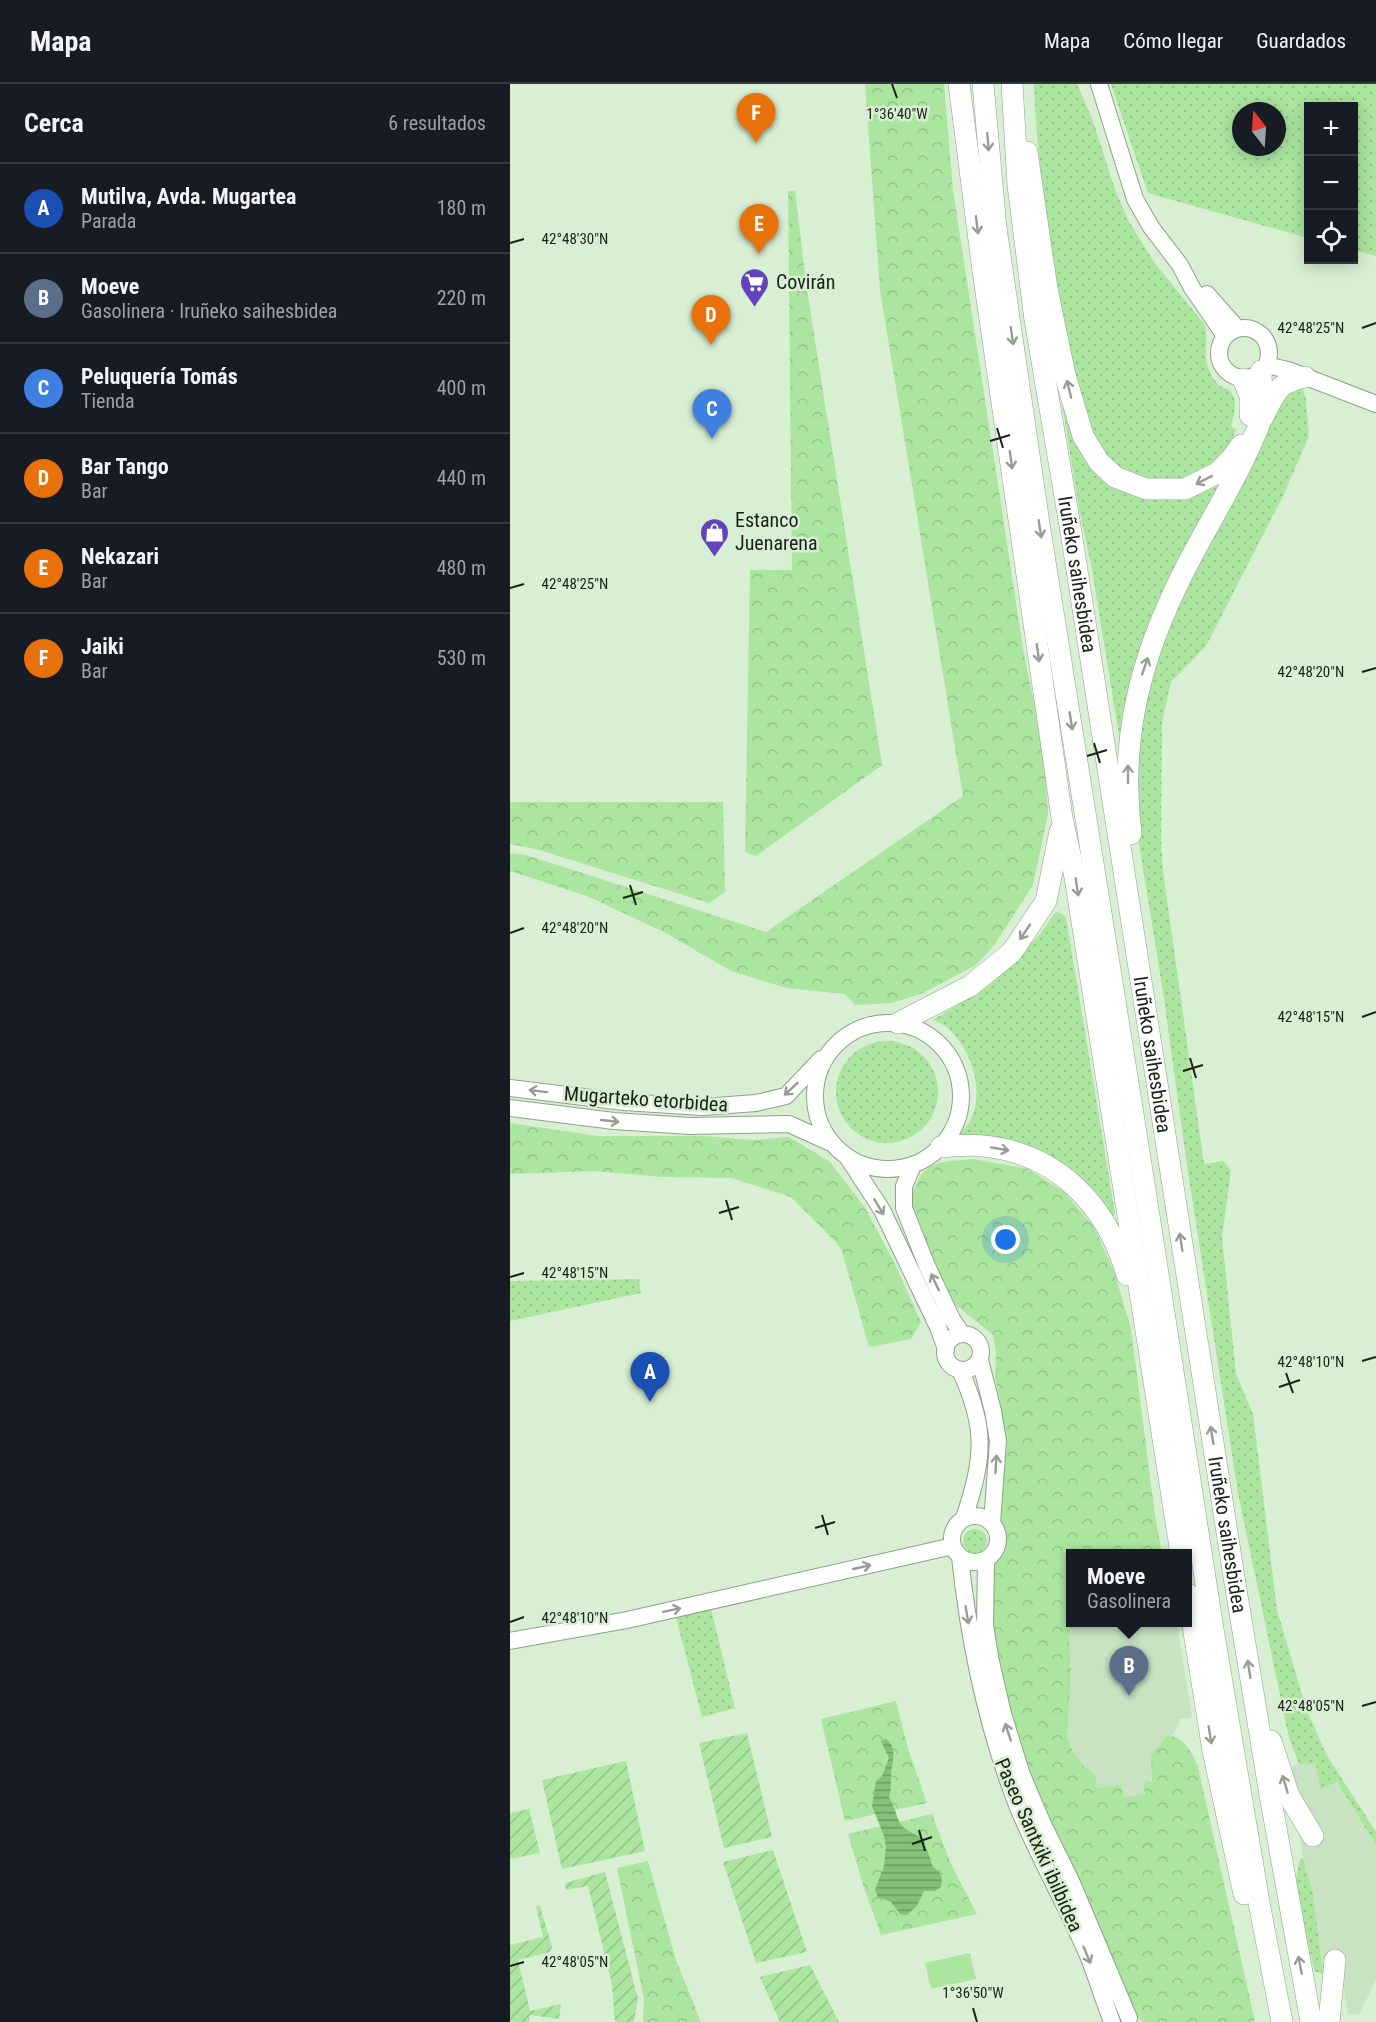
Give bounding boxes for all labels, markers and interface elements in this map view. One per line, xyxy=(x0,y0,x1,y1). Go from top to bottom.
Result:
text: Mapa xyxy=(30,25,91,58)
text: Mapa xyxy=(1044,29,1090,53)
text: Cómo llegar xyxy=(1123,29,1223,53)
text: Guardados xyxy=(1256,29,1346,53)
pin: F xyxy=(736,94,776,143)
north arrow xyxy=(1232,102,1286,156)
map controls xyxy=(1304,102,1358,264)
button: + xyxy=(1304,102,1358,156)
text: 1°36'40"W xyxy=(866,105,928,123)
text: Cerca xyxy=(24,108,84,138)
text: 6 resultados xyxy=(388,111,486,135)
one-way arrow xyxy=(983,132,994,152)
button: − xyxy=(1304,156,1358,210)
text: Mutilva, Avda. Mugartea xyxy=(81,184,296,209)
text: A xyxy=(38,196,49,220)
text: 180 m xyxy=(437,196,486,220)
pin: E xyxy=(740,204,778,254)
text: Parada xyxy=(81,209,136,233)
button: locate xyxy=(1304,210,1358,264)
one-way arrow xyxy=(972,215,983,235)
text: 42°48'30"N xyxy=(542,230,608,248)
supermarket icon: Covirán xyxy=(739,266,771,308)
place label: Covirán xyxy=(776,270,835,294)
text: Moeve xyxy=(81,274,139,299)
text: B xyxy=(38,286,49,310)
text: 220 m xyxy=(437,286,486,310)
pin: D xyxy=(692,296,730,345)
text: Gasolinera · Iruñeko saihesbidea xyxy=(81,299,337,323)
text: 42°48'25"N xyxy=(1278,319,1344,337)
one-way arrow xyxy=(1006,325,1017,345)
text: Peluquería Tomás xyxy=(81,364,238,389)
text: C xyxy=(38,376,49,400)
text: 400 m xyxy=(437,376,486,400)
one-way arrow xyxy=(1062,380,1074,399)
text: Tienda xyxy=(81,389,135,413)
pin: C xyxy=(692,390,732,439)
one-way arrow xyxy=(1005,450,1016,469)
text: Bar Tango xyxy=(81,454,169,479)
text: D xyxy=(38,466,49,490)
text: 440 m xyxy=(437,466,486,490)
one-way arrow xyxy=(1195,475,1213,486)
text: Bar xyxy=(81,479,108,503)
street label: Iruñeko saihesbidea xyxy=(1053,494,1102,654)
place label: Estanco Juenarena xyxy=(735,508,818,555)
shop icon: Estanco Juenarena xyxy=(698,516,730,558)
one-way arrow xyxy=(1034,518,1045,538)
text: Nekazari xyxy=(81,544,159,569)
text: E xyxy=(39,556,48,580)
text: 480 m xyxy=(437,556,486,580)
text: Bar xyxy=(81,569,108,593)
text: 42°48'25"N xyxy=(542,575,608,593)
text: Jaiki xyxy=(81,634,124,659)
one-way arrow xyxy=(1033,643,1044,662)
text: F xyxy=(39,646,48,670)
text: 530 m xyxy=(437,646,486,670)
one-way arrow xyxy=(1141,657,1152,676)
text: Bar xyxy=(81,659,108,683)
text: 42°48'20"N xyxy=(1278,663,1344,681)
one-way arrow xyxy=(1066,711,1077,731)
one-way arrow xyxy=(1122,764,1134,784)
one-way arrow xyxy=(1071,876,1082,896)
text: 42°48'20"N xyxy=(542,919,608,937)
one-way arrow xyxy=(1019,923,1031,939)
street label: Iruñeko saihesbidea xyxy=(1128,974,1177,1134)
text: 42°48'15"N xyxy=(1278,1008,1344,1026)
street label: Mugarteko etorbidea xyxy=(563,1081,729,1117)
one-way arrow xyxy=(784,1082,799,1096)
one-way arrow xyxy=(528,1086,548,1097)
one-way arrow xyxy=(599,1116,619,1127)
one-way arrow xyxy=(989,1143,1009,1154)
one-way arrow xyxy=(873,1198,885,1215)
your location xyxy=(991,1225,1020,1254)
one-way arrow xyxy=(1175,1233,1186,1253)
text: 42°48'15"N xyxy=(542,1264,608,1282)
one-way arrow xyxy=(928,1274,940,1292)
pin: A xyxy=(630,1352,670,1402)
text: 42°48'10"N xyxy=(1278,1353,1344,1371)
one-way arrow xyxy=(1206,1425,1217,1445)
one-way arrow xyxy=(991,1455,1002,1475)
street label: Iruñeko saihesbidea xyxy=(1203,1455,1252,1615)
popup xyxy=(1066,1549,1192,1627)
one-way arrow xyxy=(852,1561,871,1573)
text: Moeve xyxy=(1087,1564,1145,1589)
text: Gasolinera xyxy=(1087,1589,1171,1613)
one-way arrow xyxy=(662,1604,681,1616)
one-way arrow xyxy=(961,1605,972,1624)
text: 42°48'10"N xyxy=(542,1609,608,1627)
pin: B xyxy=(1110,1646,1148,1696)
one-way arrow xyxy=(1243,1660,1254,1679)
text: 42°48'05"N xyxy=(1278,1697,1344,1715)
one-way arrow xyxy=(1002,1723,1013,1742)
one-way arrow xyxy=(1205,1725,1216,1744)
street label: Paseo Santxiki ibilbidea xyxy=(990,1754,1088,1936)
one-way arrow xyxy=(1279,1775,1290,1794)
one-way arrow xyxy=(1082,1946,1093,1964)
text: 42°48'05"N xyxy=(542,1953,608,1971)
one-way arrow xyxy=(1294,1955,1305,1975)
text: 1°36'50"W xyxy=(942,1984,1004,2002)

